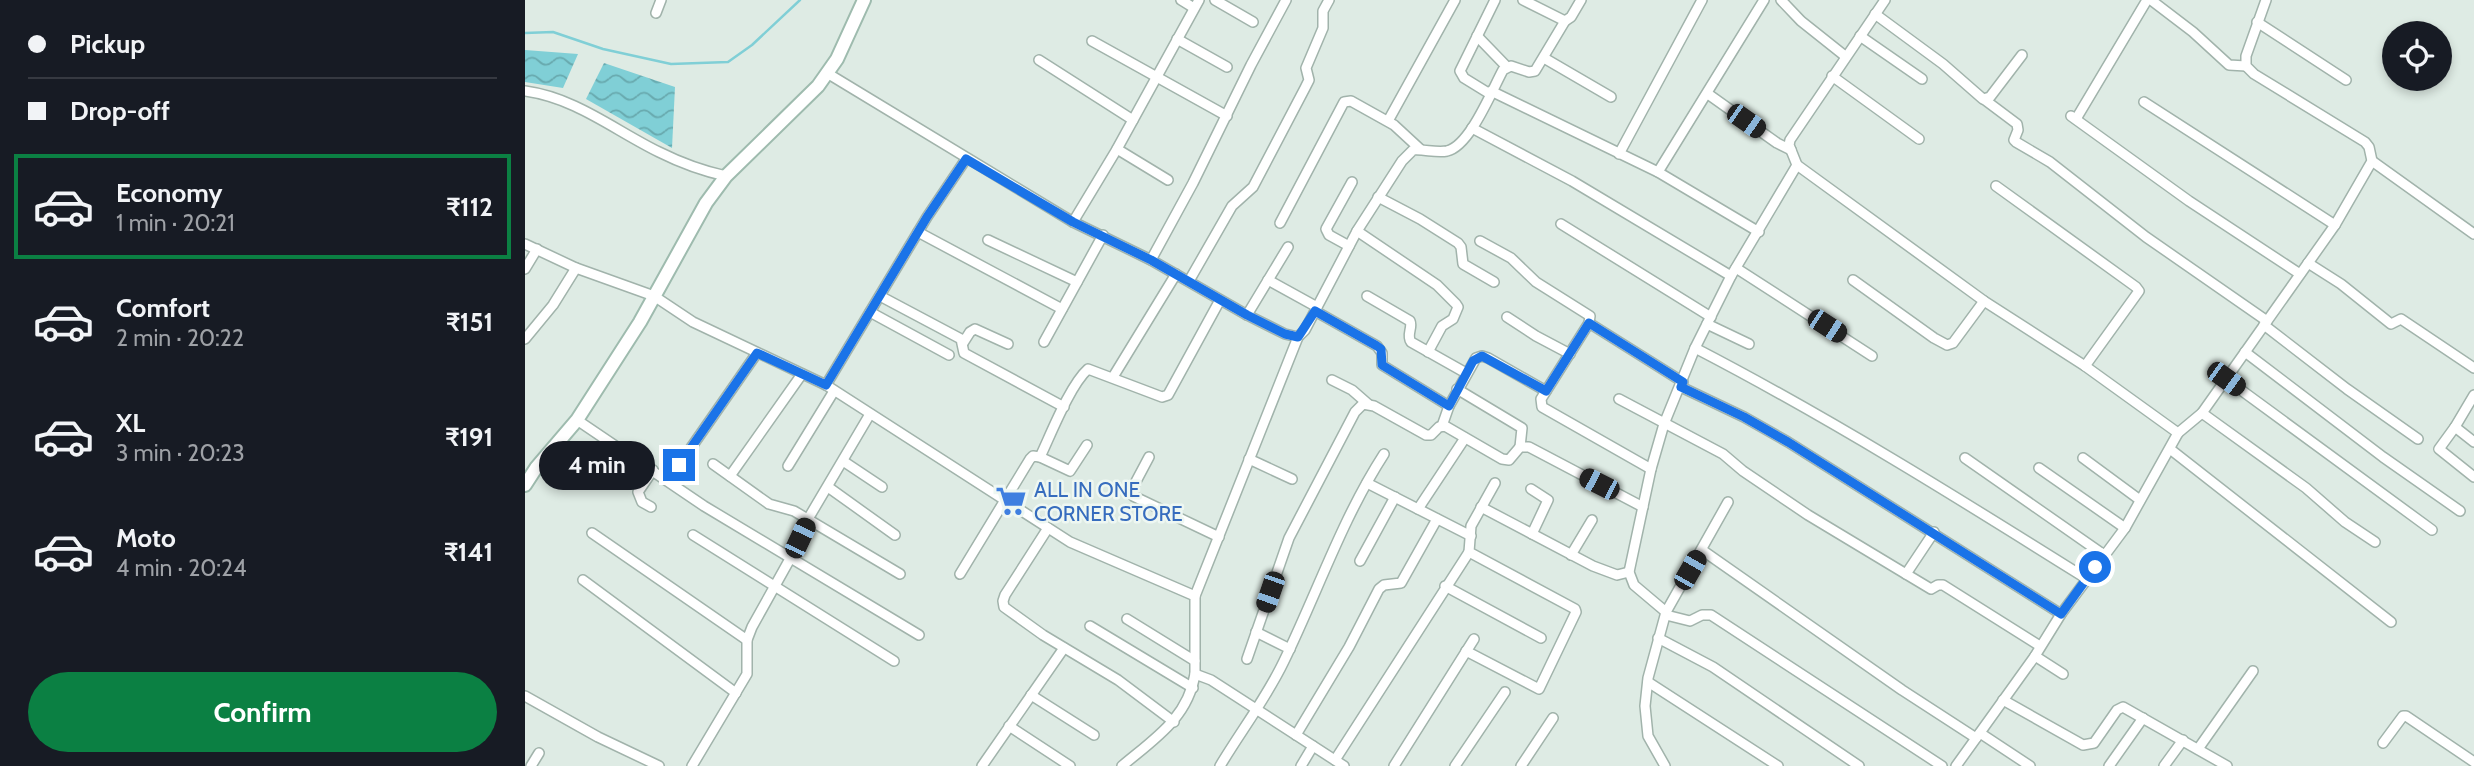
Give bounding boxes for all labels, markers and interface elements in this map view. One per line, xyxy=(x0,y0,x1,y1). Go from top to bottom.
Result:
map controls xyxy=(2382,21,2452,91)
button: locate xyxy=(2382,21,2452,91)
text: Pickup xyxy=(70,28,145,60)
text: Drop-off xyxy=(70,95,170,127)
car xyxy=(1723,100,1770,142)
icon: car xyxy=(32,175,95,238)
text: Economy xyxy=(116,177,222,209)
text: ₹112 xyxy=(446,191,493,223)
text: 1 min · 20:21 xyxy=(116,209,235,237)
icon: car xyxy=(32,290,95,353)
text: Comfort xyxy=(116,292,210,324)
text: ₹151 xyxy=(446,306,493,338)
car xyxy=(1804,306,1851,346)
text: 2 min · 20:22 xyxy=(116,324,244,352)
car xyxy=(2203,358,2250,400)
icon: car xyxy=(32,405,95,468)
text: XL xyxy=(116,407,145,439)
text: ₹191 xyxy=(445,421,493,453)
text: 3 min · 20:23 xyxy=(116,439,245,467)
callout: 4 min xyxy=(539,440,655,490)
route end xyxy=(663,449,695,481)
text: 4 min xyxy=(568,451,626,479)
car xyxy=(1576,465,1623,503)
place label: ALL IN ONE CORNER STORE xyxy=(1034,477,1183,526)
supermarket icon: ALL IN ONE CORNER STORE xyxy=(994,484,1028,518)
car xyxy=(782,515,819,561)
icon: car xyxy=(32,520,95,583)
text: Moto xyxy=(116,522,176,554)
text: ₹141 xyxy=(444,536,493,568)
car xyxy=(1671,547,1710,593)
route start xyxy=(2079,551,2111,583)
text: 4 min · 20:24 xyxy=(116,554,246,582)
car xyxy=(1254,569,1287,615)
button: Confirm xyxy=(28,672,497,752)

